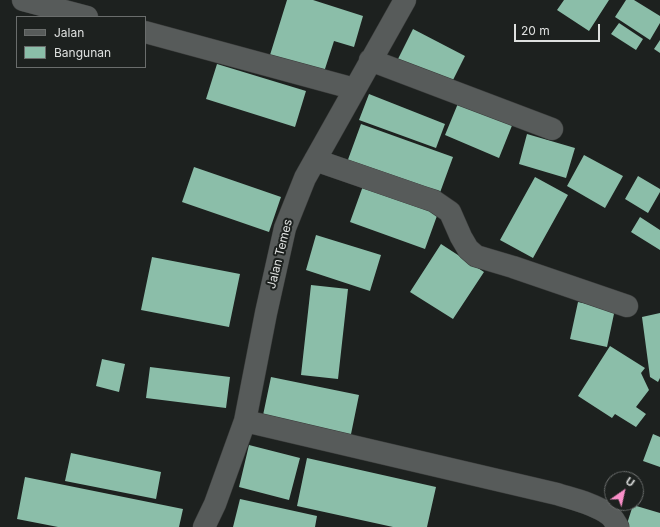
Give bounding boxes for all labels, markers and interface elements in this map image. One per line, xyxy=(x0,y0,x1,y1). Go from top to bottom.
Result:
legend xyxy=(16,16,146,68)
scale bar xyxy=(516,16,602,42)
text: 20 m xyxy=(521,23,550,38)
text: Jalan xyxy=(54,25,84,40)
text: Bangunan xyxy=(54,45,111,60)
street label: Jalan Temes xyxy=(264,218,296,290)
north arrow xyxy=(604,471,644,511)
text: U xyxy=(623,474,637,490)

